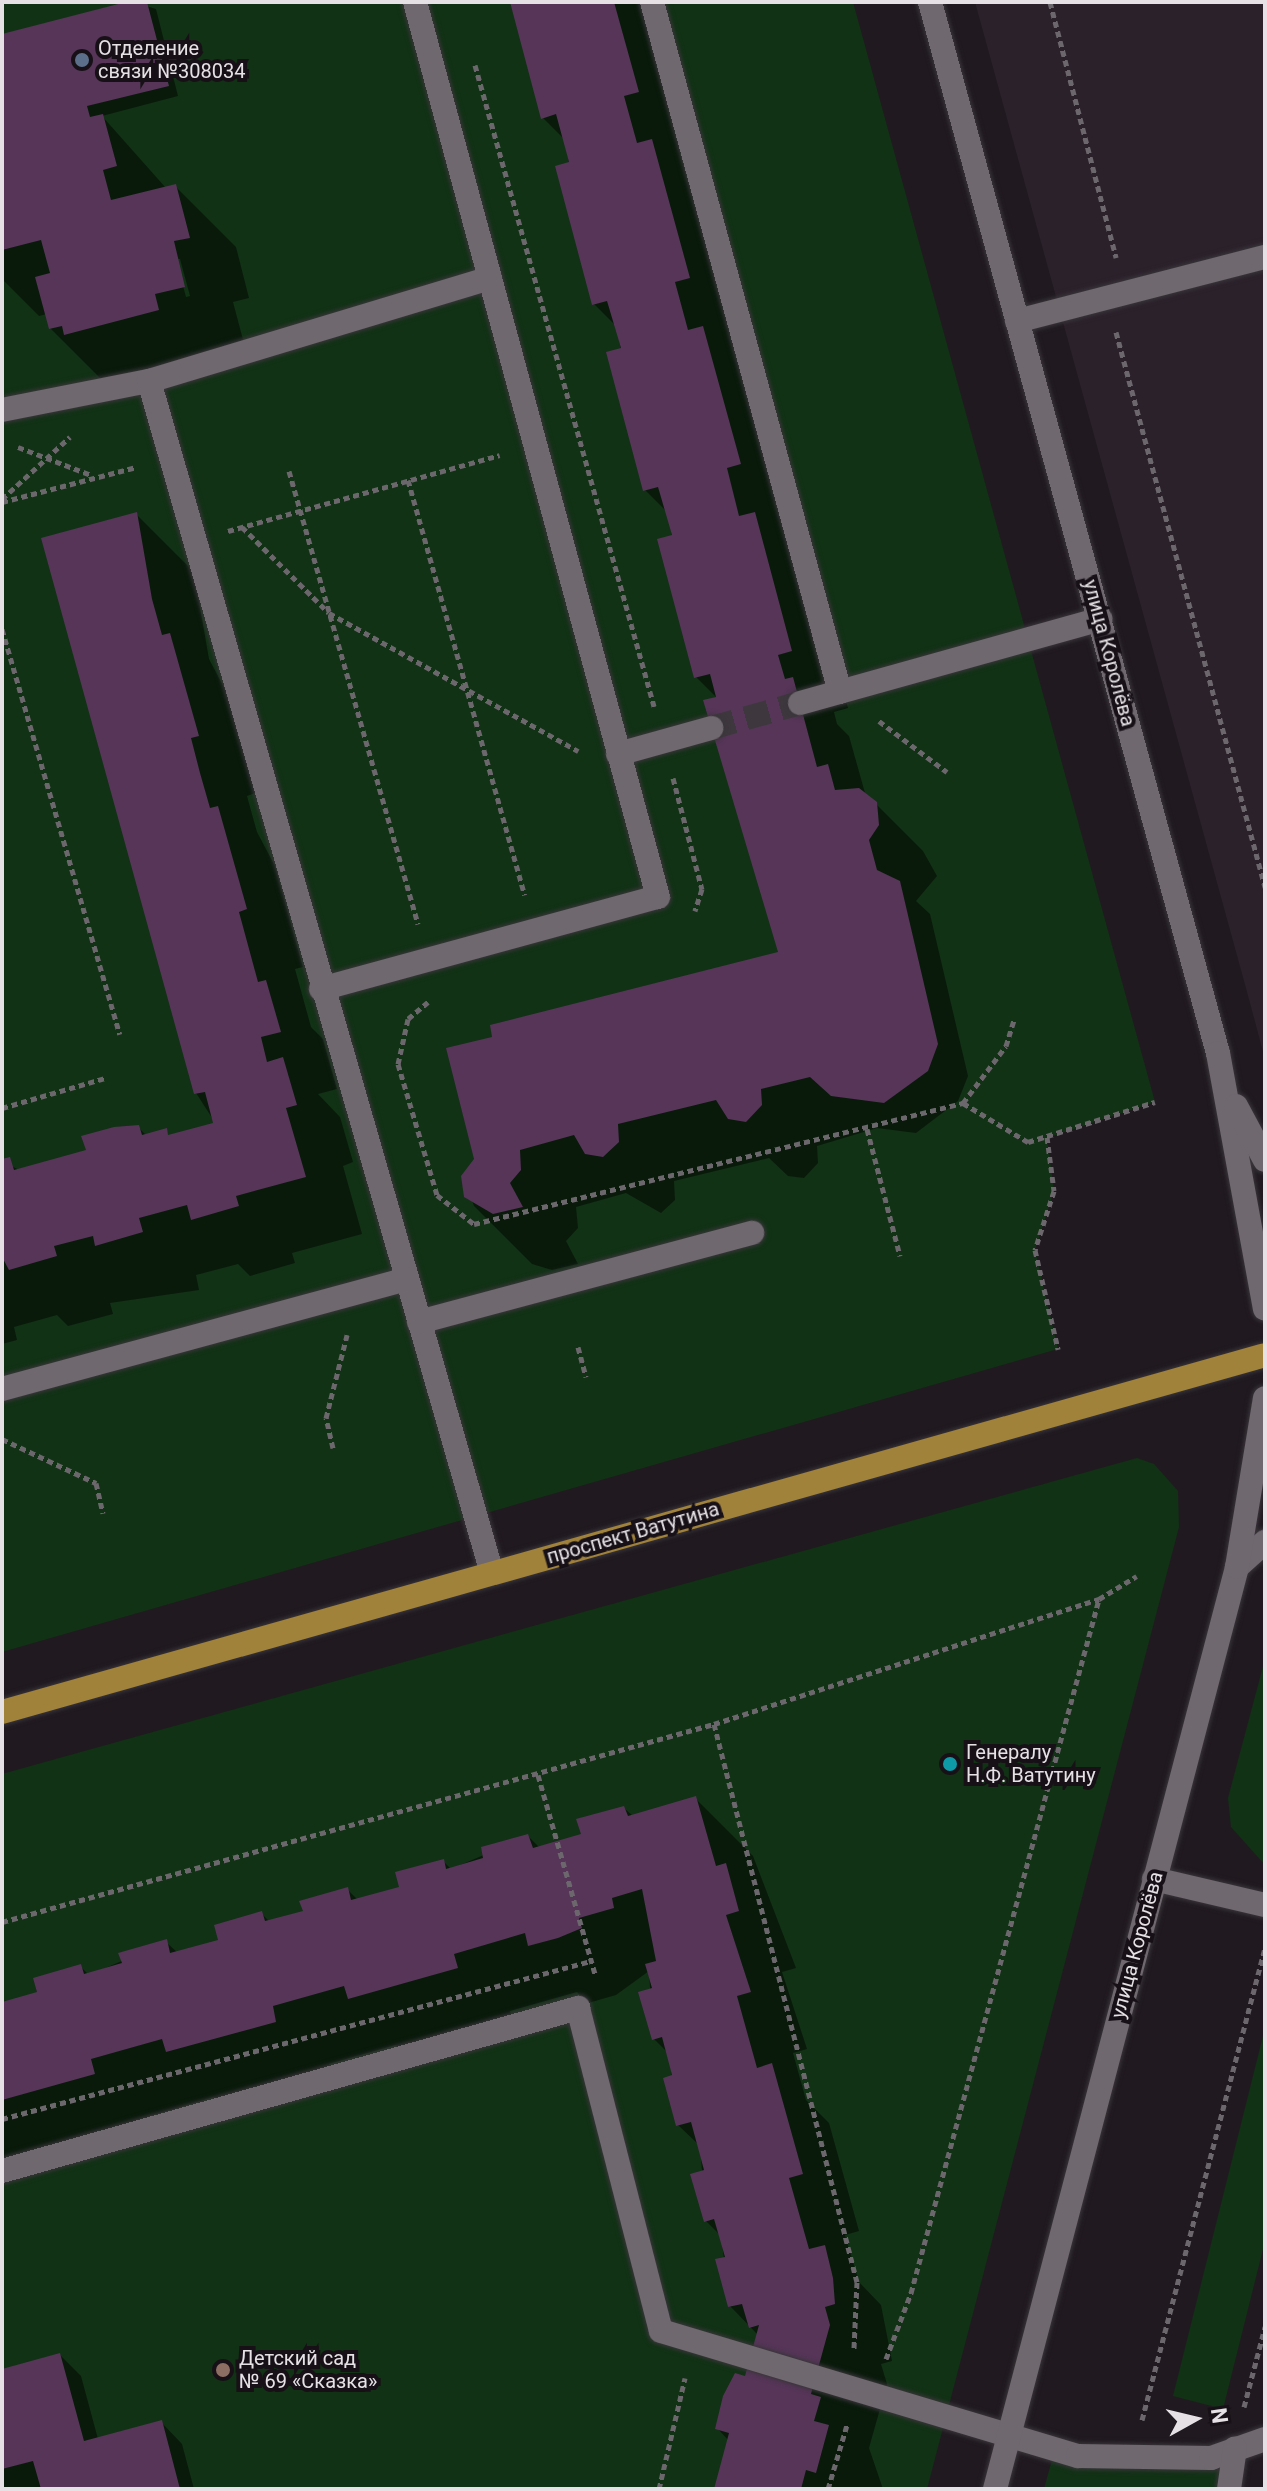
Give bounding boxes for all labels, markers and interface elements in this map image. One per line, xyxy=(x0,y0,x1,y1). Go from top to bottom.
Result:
place label: Отделение связи №308034 xyxy=(98,36,246,83)
marker: Отделение связи №308034 xyxy=(73,51,91,69)
street label: улица Королёва xyxy=(1078,577,1140,729)
street label: проспект Ватутина xyxy=(544,1497,722,1569)
place label: Генералу Н.Ф. Ватутину xyxy=(966,1740,1096,1787)
marker: Генералу Н.Ф. Ватутину xyxy=(941,1755,959,1773)
street label: улица Королёва xyxy=(1106,1869,1168,2021)
place label: Детский сад № 69 «Сказка» xyxy=(239,2346,377,2393)
marker: Детский сад № 69 «Сказка» xyxy=(214,2361,232,2379)
north arrow xyxy=(1155,2379,1235,2459)
text: N xyxy=(1206,2406,1233,2425)

